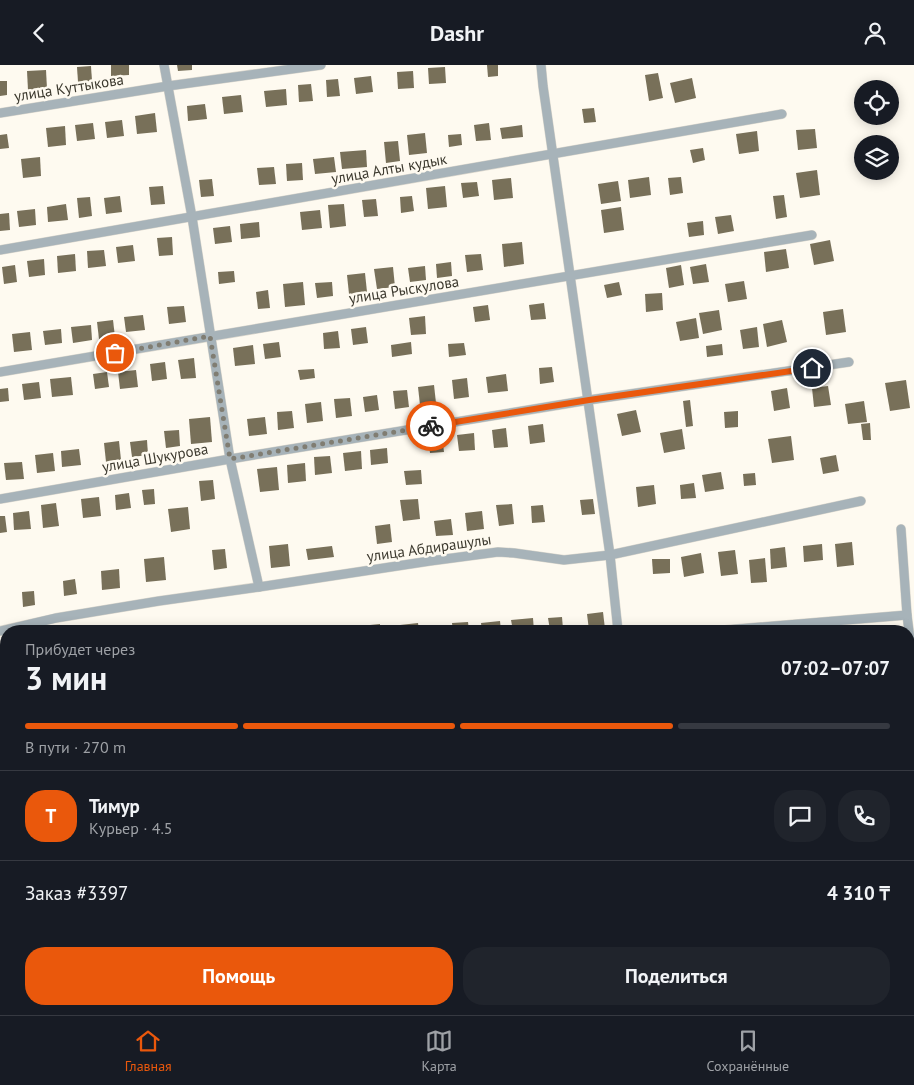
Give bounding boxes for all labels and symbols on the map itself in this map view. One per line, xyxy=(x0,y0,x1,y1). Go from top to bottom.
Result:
street label: улица Куттыкова xyxy=(13,69,125,106)
street label: улица Алты кудык xyxy=(330,149,449,188)
street label: улица Рыскулова xyxy=(348,271,460,308)
pin xyxy=(94,332,136,374)
pin xyxy=(791,347,833,389)
courier xyxy=(406,401,456,451)
street label: улица Шукурова xyxy=(100,439,210,476)
street label: улица Абдирашулы xyxy=(365,529,492,566)

